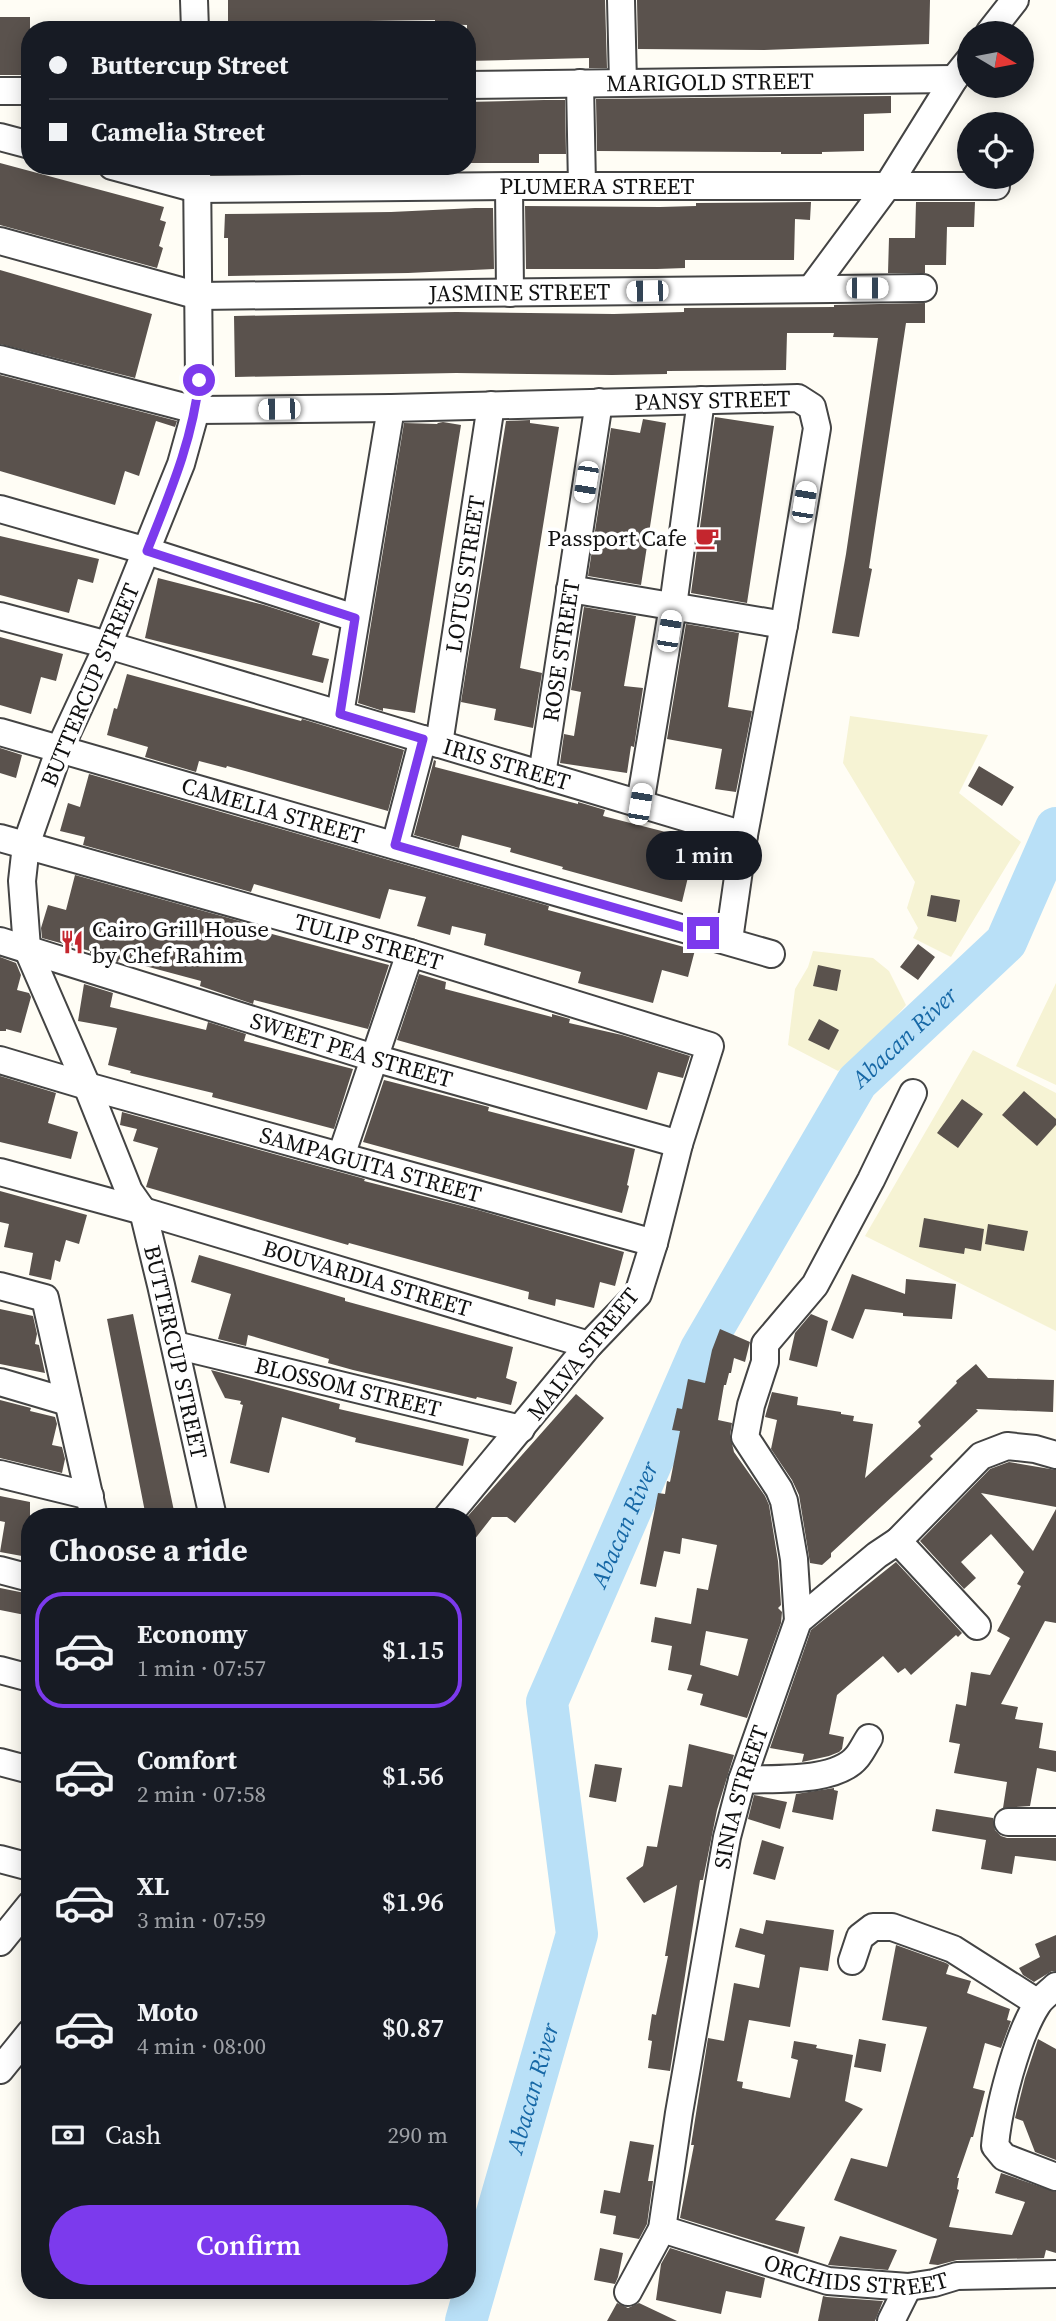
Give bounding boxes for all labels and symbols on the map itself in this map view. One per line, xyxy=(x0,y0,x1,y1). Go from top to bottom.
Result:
north arrow xyxy=(957,21,1034,98)
street label: MARIGOLD STREET xyxy=(606,65,814,99)
street label: PLUMERA STREET xyxy=(499,170,694,202)
street label: JASMINE STREET xyxy=(427,275,611,309)
car xyxy=(847,278,889,299)
car xyxy=(626,280,669,302)
route start xyxy=(183,364,215,396)
street label: PANSY STREET xyxy=(634,382,791,418)
car xyxy=(258,398,301,420)
car xyxy=(573,460,600,504)
car xyxy=(791,480,818,524)
street label: LOTUS STREET xyxy=(437,493,493,655)
place label: Passport Cafe xyxy=(547,522,687,554)
cafe icon: Passport Cafe xyxy=(693,524,721,552)
street label: ROSE STREET xyxy=(534,577,588,724)
street label: BUTTERCUP STREET xyxy=(33,578,147,792)
car xyxy=(656,609,683,653)
street label: IRIS STREET xyxy=(439,730,574,798)
street label: CAMELIA STREET xyxy=(178,769,368,852)
car xyxy=(627,782,654,826)
callout: 1 min xyxy=(645,832,761,880)
street label: TULIP STREET xyxy=(291,905,447,978)
place label: Cairo Grill House by Chef Rahim xyxy=(92,913,269,971)
route end xyxy=(687,917,719,949)
restaurant icon: Cairo Grill House by Chef Rahim xyxy=(58,928,86,956)
water label: Abacan River xyxy=(842,978,965,1097)
street label: SWEET PEA STREET xyxy=(246,1004,456,1095)
street label: SAMPAGUITA STREET xyxy=(256,1119,485,1210)
street label: BOUVARDIA STREET xyxy=(259,1232,475,1325)
street label: BUTTERCUP STREET xyxy=(136,1242,216,1462)
street label: MALVA STREET xyxy=(520,1281,647,1427)
street label: BLOSSOM STREET xyxy=(252,1349,445,1425)
water label: Abacan River xyxy=(581,1455,666,1595)
street label: SINIA STREET xyxy=(706,1721,776,1871)
water label: Abacan River xyxy=(497,2018,567,2159)
street label: ORCHIDS STREET xyxy=(760,2246,952,2303)

